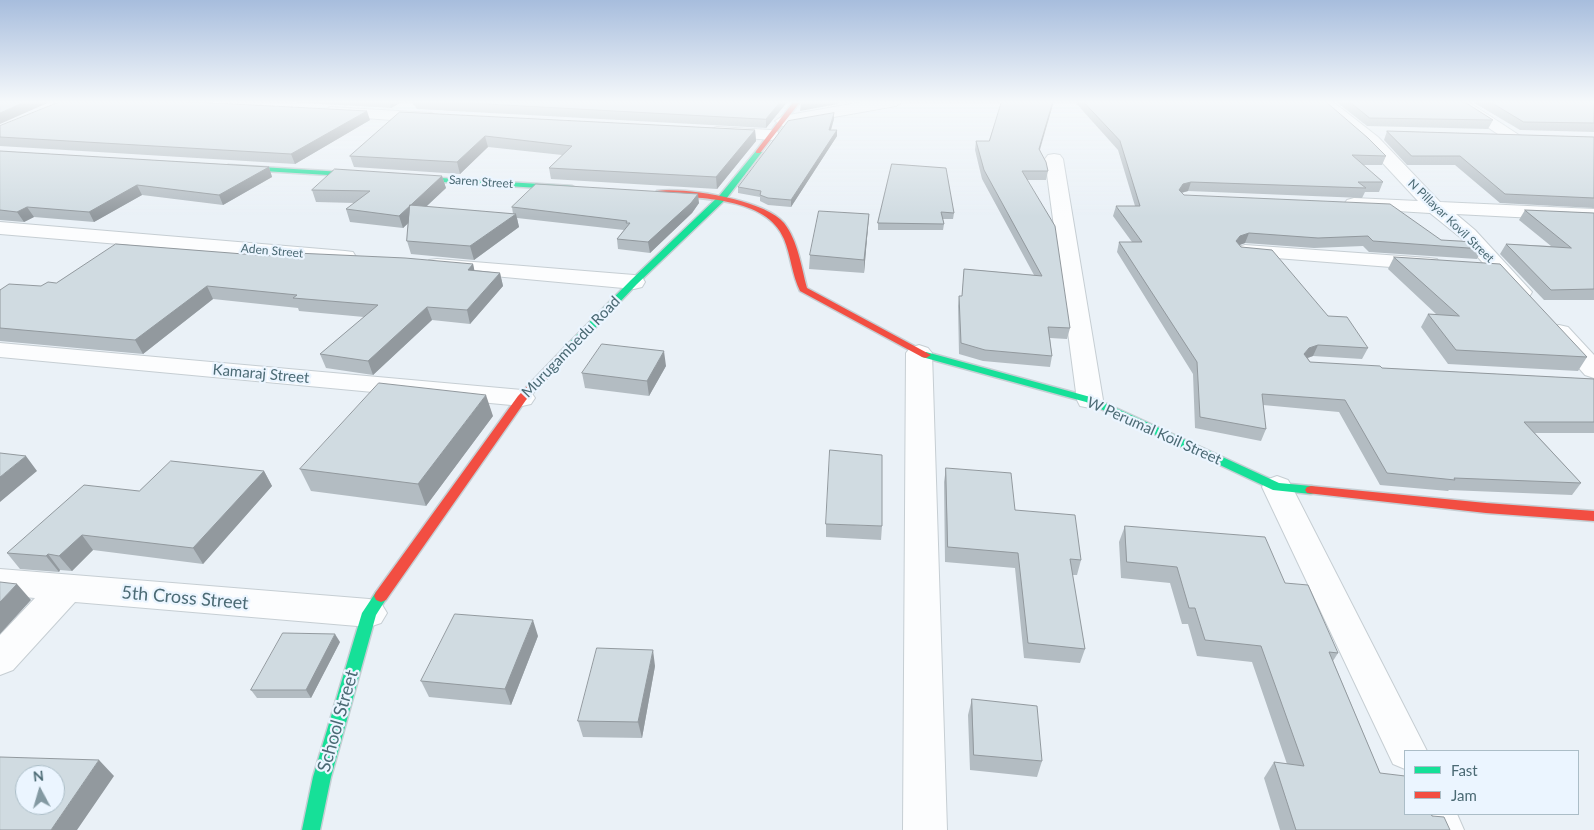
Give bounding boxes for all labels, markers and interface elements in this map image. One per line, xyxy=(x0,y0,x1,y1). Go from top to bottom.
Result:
street label: Saren Street xyxy=(448,173,514,191)
street label: N Pillayar Kovil Street xyxy=(1405,176,1497,266)
street label: Aden Street xyxy=(240,241,304,261)
street label: Murugambedu Road xyxy=(518,293,624,401)
street label: Kamaraj Street xyxy=(212,361,310,387)
street label: W Perumal Koil Street xyxy=(1084,393,1224,469)
street label: 5th Cross Street xyxy=(121,582,249,614)
street label: School Street xyxy=(313,668,363,774)
legend xyxy=(1404,750,1579,815)
text: Fast xyxy=(1451,761,1478,779)
north arrow xyxy=(15,765,65,815)
text: N xyxy=(32,767,45,785)
text: Jam xyxy=(1451,786,1477,804)

